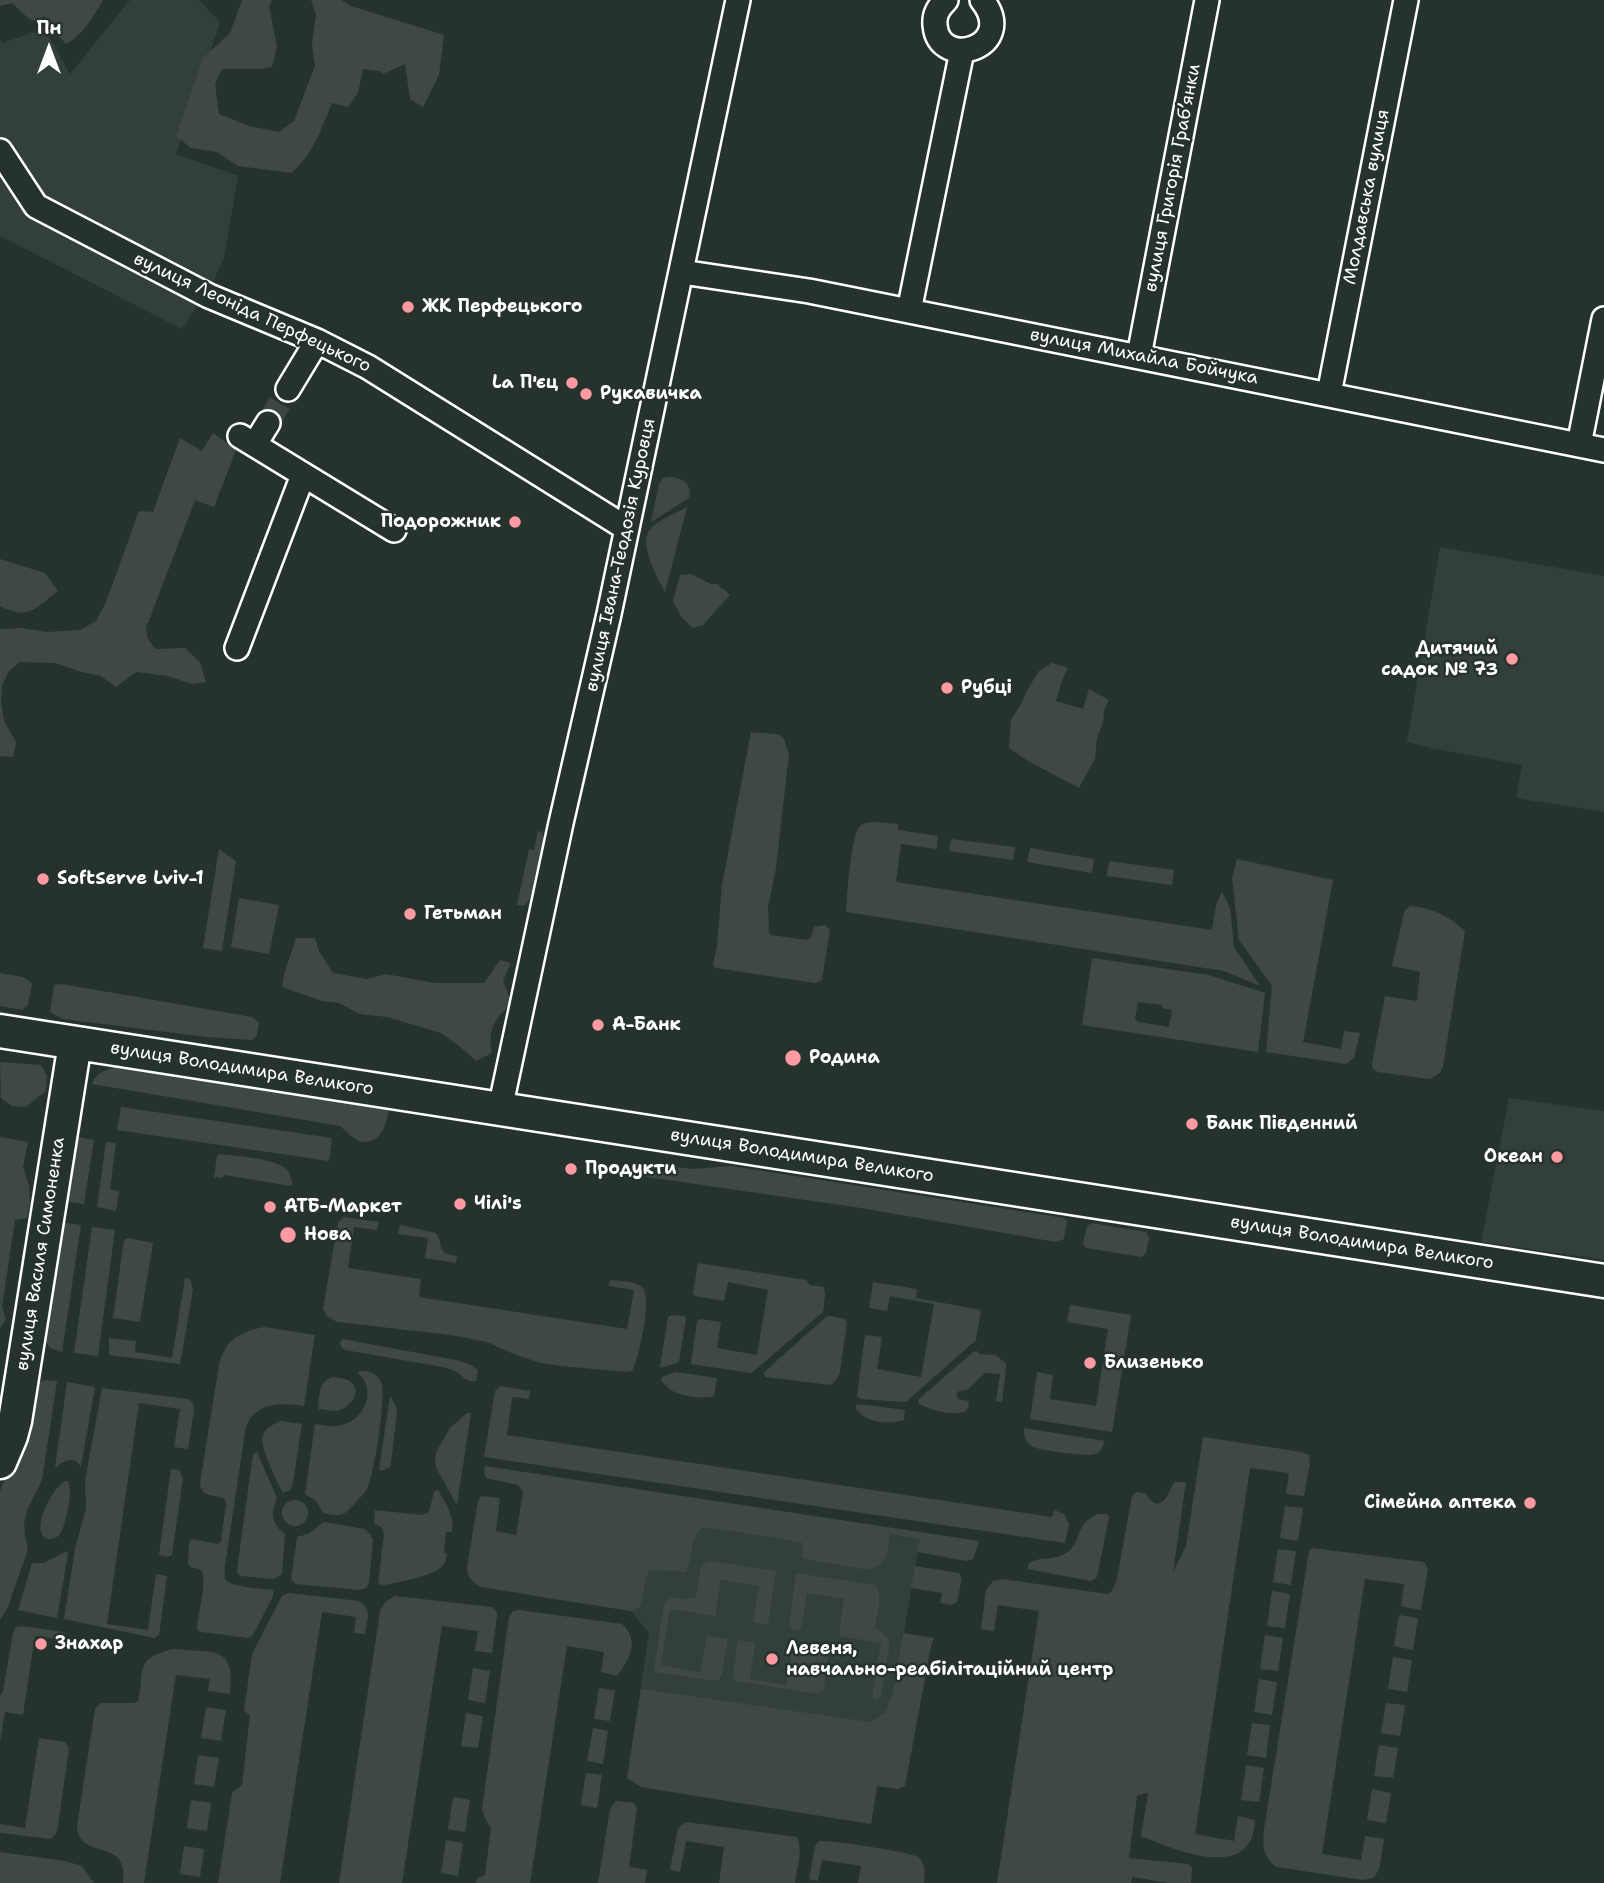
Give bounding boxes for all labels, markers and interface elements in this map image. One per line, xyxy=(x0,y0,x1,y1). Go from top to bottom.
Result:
north arrow xyxy=(14,14,84,84)
text: Пн xyxy=(36,15,62,40)
street label: вулиця Григорія Грабʼянки xyxy=(1140,62,1206,294)
street label: Молдавська вулиця xyxy=(1339,108,1395,286)
street label: вулиця Леоніда Перфецького xyxy=(130,248,374,378)
place label: ЖК Перфецького xyxy=(422,296,582,318)
marker: ЖК Перфецького xyxy=(400,299,416,315)
street label: вулиця Михайла Бойчука xyxy=(1028,324,1260,390)
place label: La П'єц xyxy=(492,372,558,394)
marker: La П'єц xyxy=(564,375,580,391)
place label: Рукавичка xyxy=(600,383,702,405)
marker: Рукавичка xyxy=(578,386,594,402)
street label: вулиця Івана-Теодозія Куровця xyxy=(581,416,661,694)
place label: Подорожник xyxy=(381,511,501,533)
marker: Подорожник xyxy=(507,514,523,530)
place label: Дитячий садок № 73 xyxy=(1381,638,1498,680)
marker: Дитячий садок № 73 xyxy=(1504,651,1520,667)
place label: Рубці xyxy=(961,677,1012,699)
marker: Рубці xyxy=(939,680,955,696)
place label: SoftServe Lviv-1 xyxy=(57,868,204,890)
marker: SoftServe Lviv-1 xyxy=(35,871,51,887)
place label: Гетьман xyxy=(424,903,502,925)
marker: Гетьман xyxy=(402,906,418,922)
place label: А-Банк xyxy=(612,1014,681,1036)
marker: А-Банк xyxy=(590,1017,606,1033)
street label: вулиця Володимира Великого xyxy=(109,1037,375,1101)
place label: Родина xyxy=(809,1047,880,1069)
marker: Родина xyxy=(783,1048,803,1068)
place label: Банк Південний xyxy=(1206,1113,1358,1135)
marker: Банк Південний xyxy=(1184,1116,1200,1132)
street label: вулиця Володимира Великого xyxy=(669,1124,935,1188)
street label: вулиця Василя Симоненка xyxy=(12,1136,70,1372)
place label: Океан xyxy=(1484,1146,1543,1168)
marker: Океан xyxy=(1549,1149,1565,1165)
place label: Продукти xyxy=(585,1158,677,1180)
marker: Продукти xyxy=(563,1161,579,1177)
place label: Чілі's xyxy=(474,1193,522,1215)
place label: АТБ-Маркет xyxy=(284,1196,402,1218)
marker: Чілі's xyxy=(452,1196,468,1212)
marker: АТБ-Маркет xyxy=(262,1199,278,1215)
street label: вулиця Володимира Великого xyxy=(1229,1211,1495,1275)
place label: Нова xyxy=(304,1224,351,1246)
marker: Нова xyxy=(278,1225,298,1245)
place label: Близенько xyxy=(1104,1352,1204,1374)
marker: Близенько xyxy=(1082,1355,1098,1371)
place label: Сімейна аптека xyxy=(1364,1492,1516,1514)
marker: Сімейна аптека xyxy=(1522,1495,1538,1511)
place label: Знахар xyxy=(55,1633,123,1655)
marker: Знахар xyxy=(33,1636,49,1652)
place label: Левеня, навчально-реабілітаційний центр xyxy=(786,1638,1113,1680)
marker: Левеня, навчально-реабілітаційний центр xyxy=(764,1651,780,1667)

